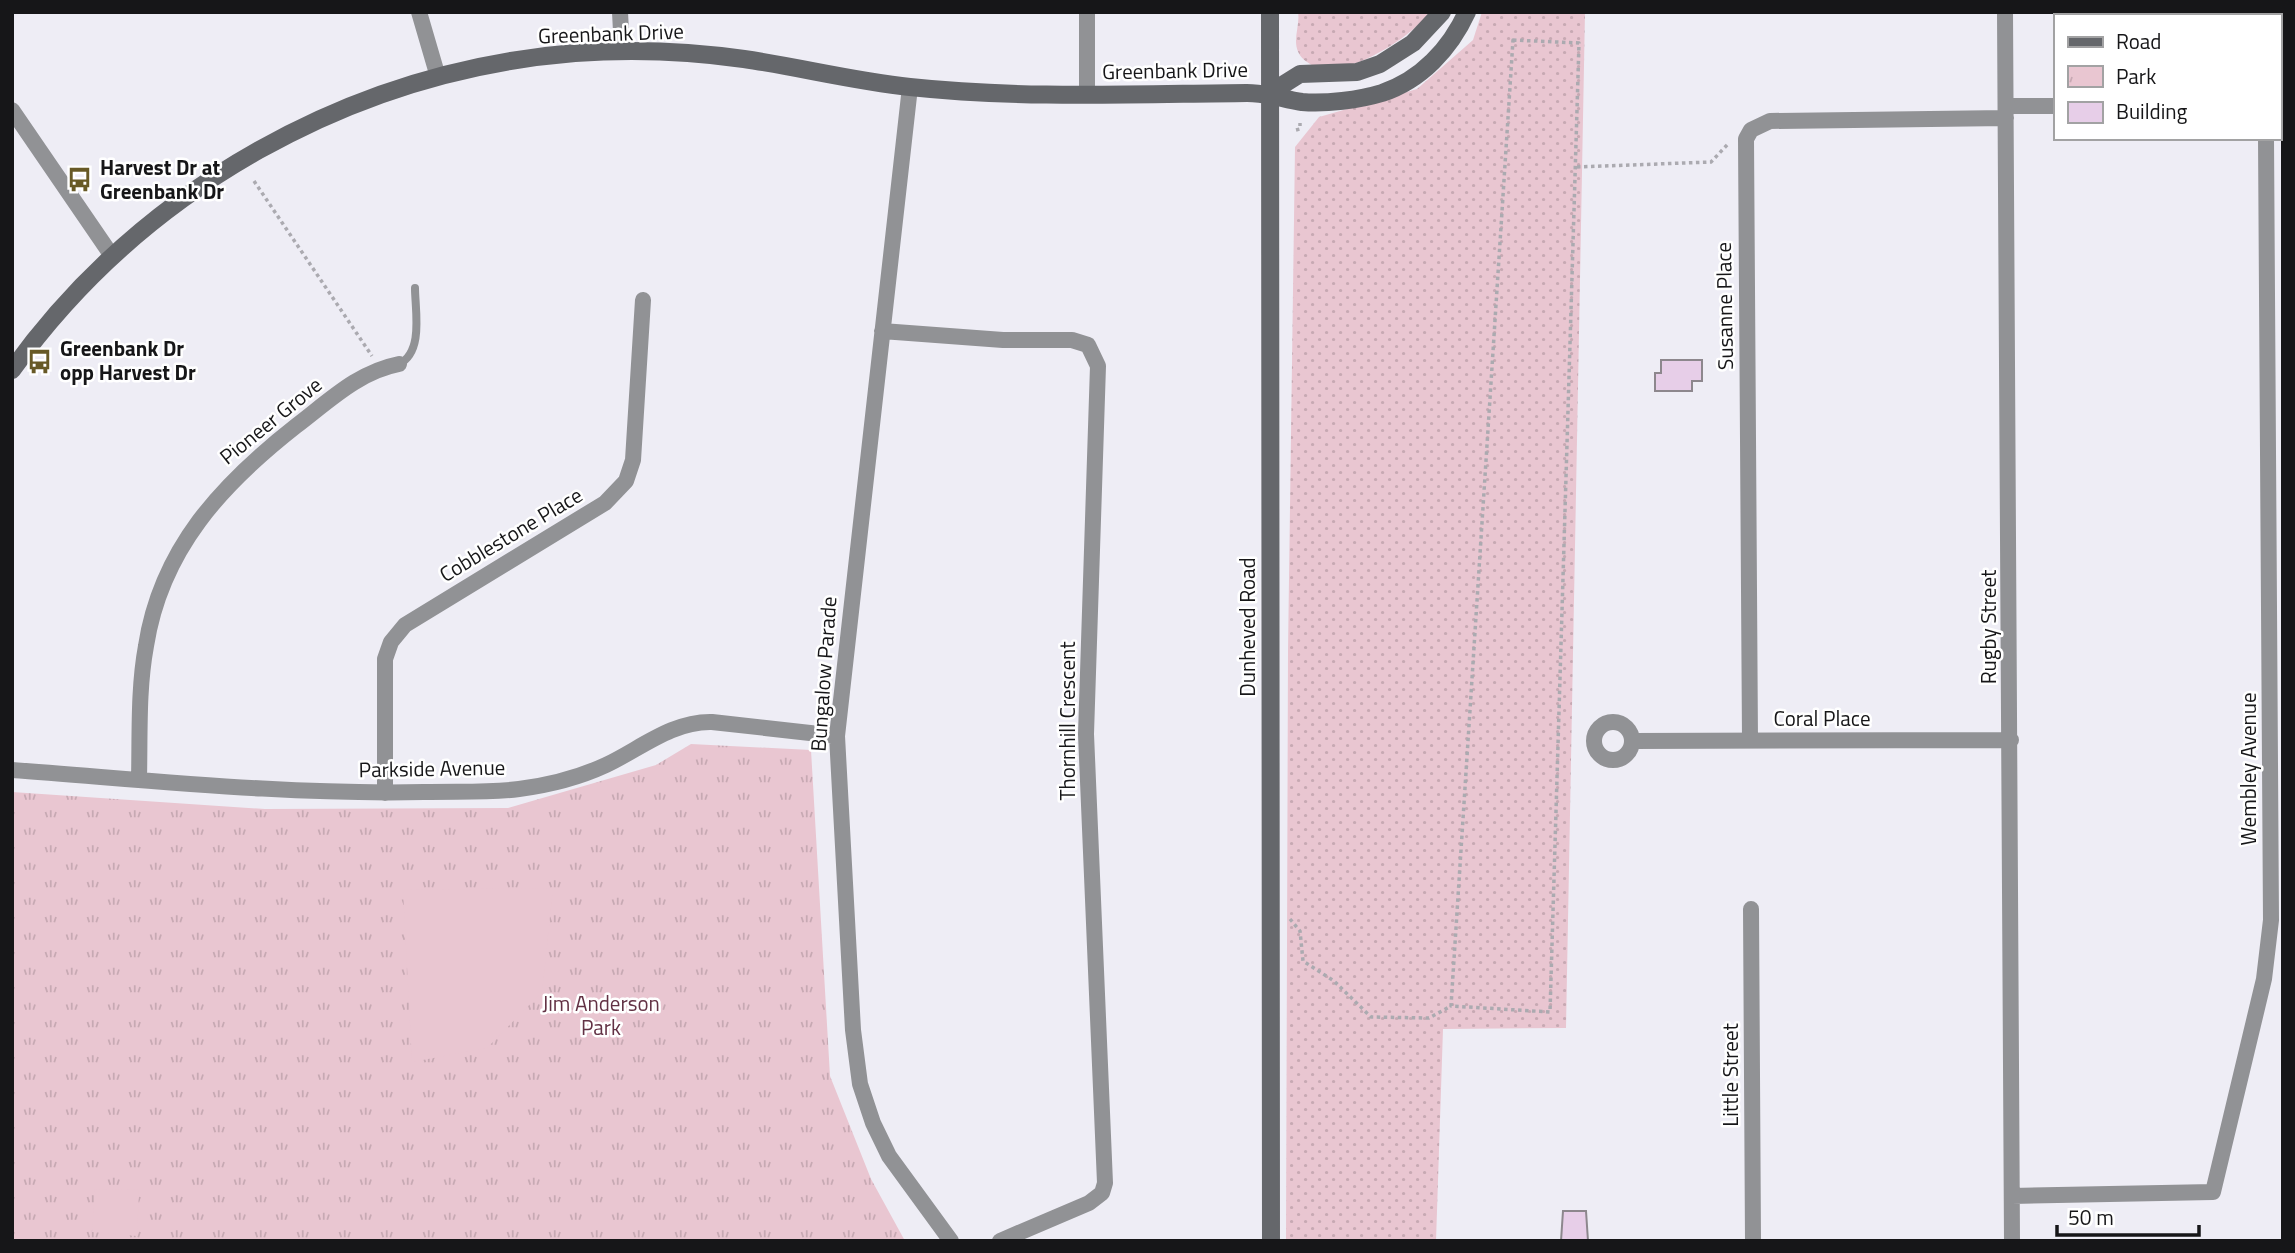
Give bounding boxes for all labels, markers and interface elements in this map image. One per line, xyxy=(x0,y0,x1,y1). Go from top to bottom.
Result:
street label: Greenbank Drive xyxy=(537,14,684,52)
legend xyxy=(2054,14,2281,140)
text: Road xyxy=(2116,25,2161,57)
street label: Greenbank Drive xyxy=(1102,53,1248,87)
text: Park xyxy=(2116,60,2156,92)
text: Building xyxy=(2116,95,2188,127)
place label: Harvest Dr at Greenbank Dr xyxy=(100,151,224,207)
bus stop icon: Harvest Dr at Greenbank Dr xyxy=(66,166,94,194)
street label: Susanne Place xyxy=(1707,242,1741,370)
place label: Greenbank Dr opp Harvest Dr xyxy=(60,332,196,388)
bus stop icon: Greenbank Dr opp Harvest Dr xyxy=(26,347,54,375)
street label: Pioneer Grove xyxy=(212,369,329,472)
street label: Cobblestone Place xyxy=(433,479,588,590)
street label: Dunheved Road xyxy=(1231,557,1263,697)
street label: Rugby Street xyxy=(1972,569,2004,684)
street label: Bungalow Parade xyxy=(802,595,844,753)
street label: Thornhill Crescent xyxy=(1051,641,1083,801)
street label: Wembley Avenue xyxy=(2232,692,2264,846)
street label: Coral Place xyxy=(1773,702,1871,734)
street label: Parkside Avenue xyxy=(358,751,506,785)
park label: Jim Anderson Park xyxy=(542,987,660,1043)
street label: Little Street xyxy=(1714,1023,1746,1127)
scale bar xyxy=(2057,1194,2199,1238)
text: 50 m xyxy=(2068,1201,2114,1233)

